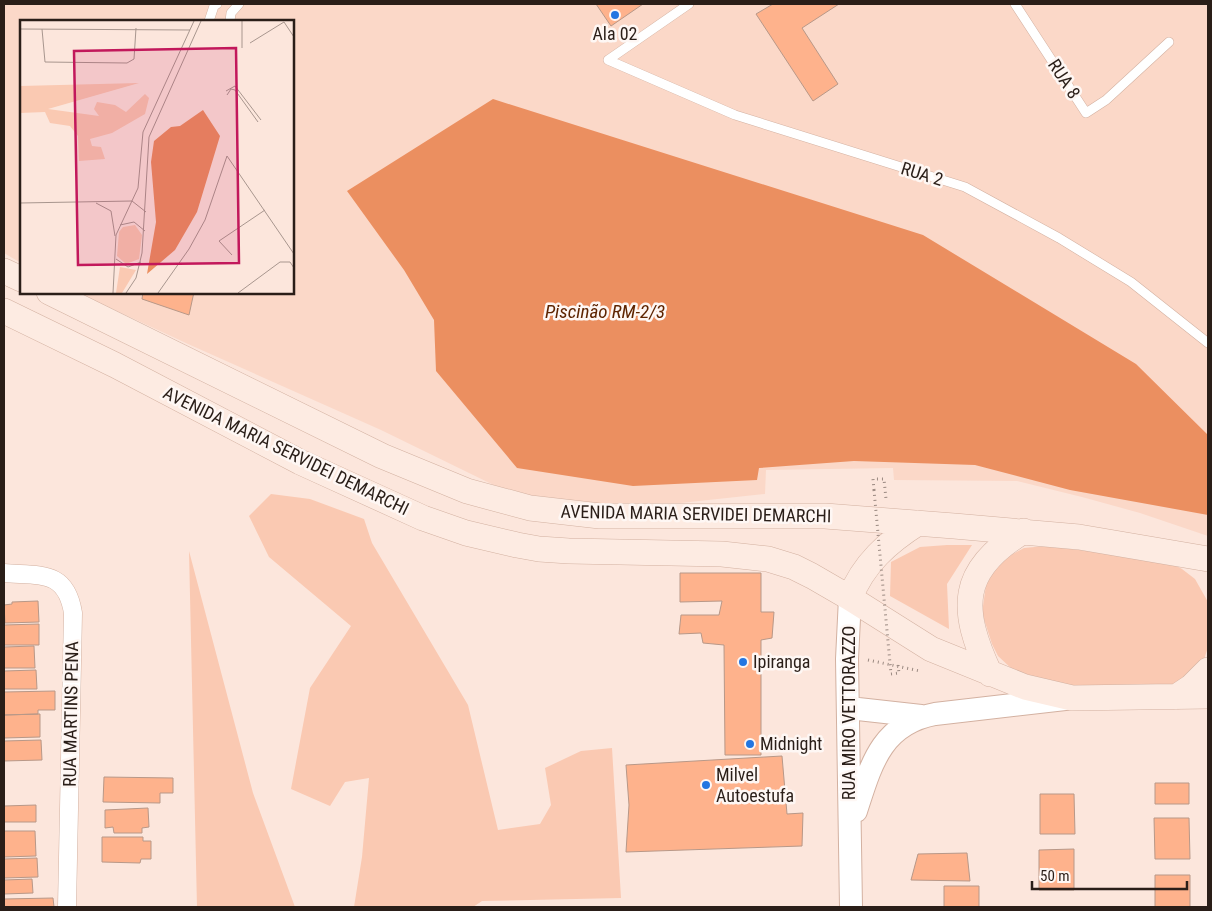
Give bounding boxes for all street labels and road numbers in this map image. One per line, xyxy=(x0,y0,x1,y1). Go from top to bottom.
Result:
street label: RUA 8 xyxy=(1044,55,1085,102)
street label: RUA 2 xyxy=(899,157,946,190)
street label: AVENIDA MARIA SERVIDEI DEMARCHI xyxy=(160,382,412,519)
street label: AVENIDA MARIA SERVIDEI DEMARCHI xyxy=(561,501,831,526)
street label: RUA MIRO VETTORAZZO xyxy=(838,626,859,800)
street label: RUA MARTINS PENA xyxy=(59,640,82,787)

